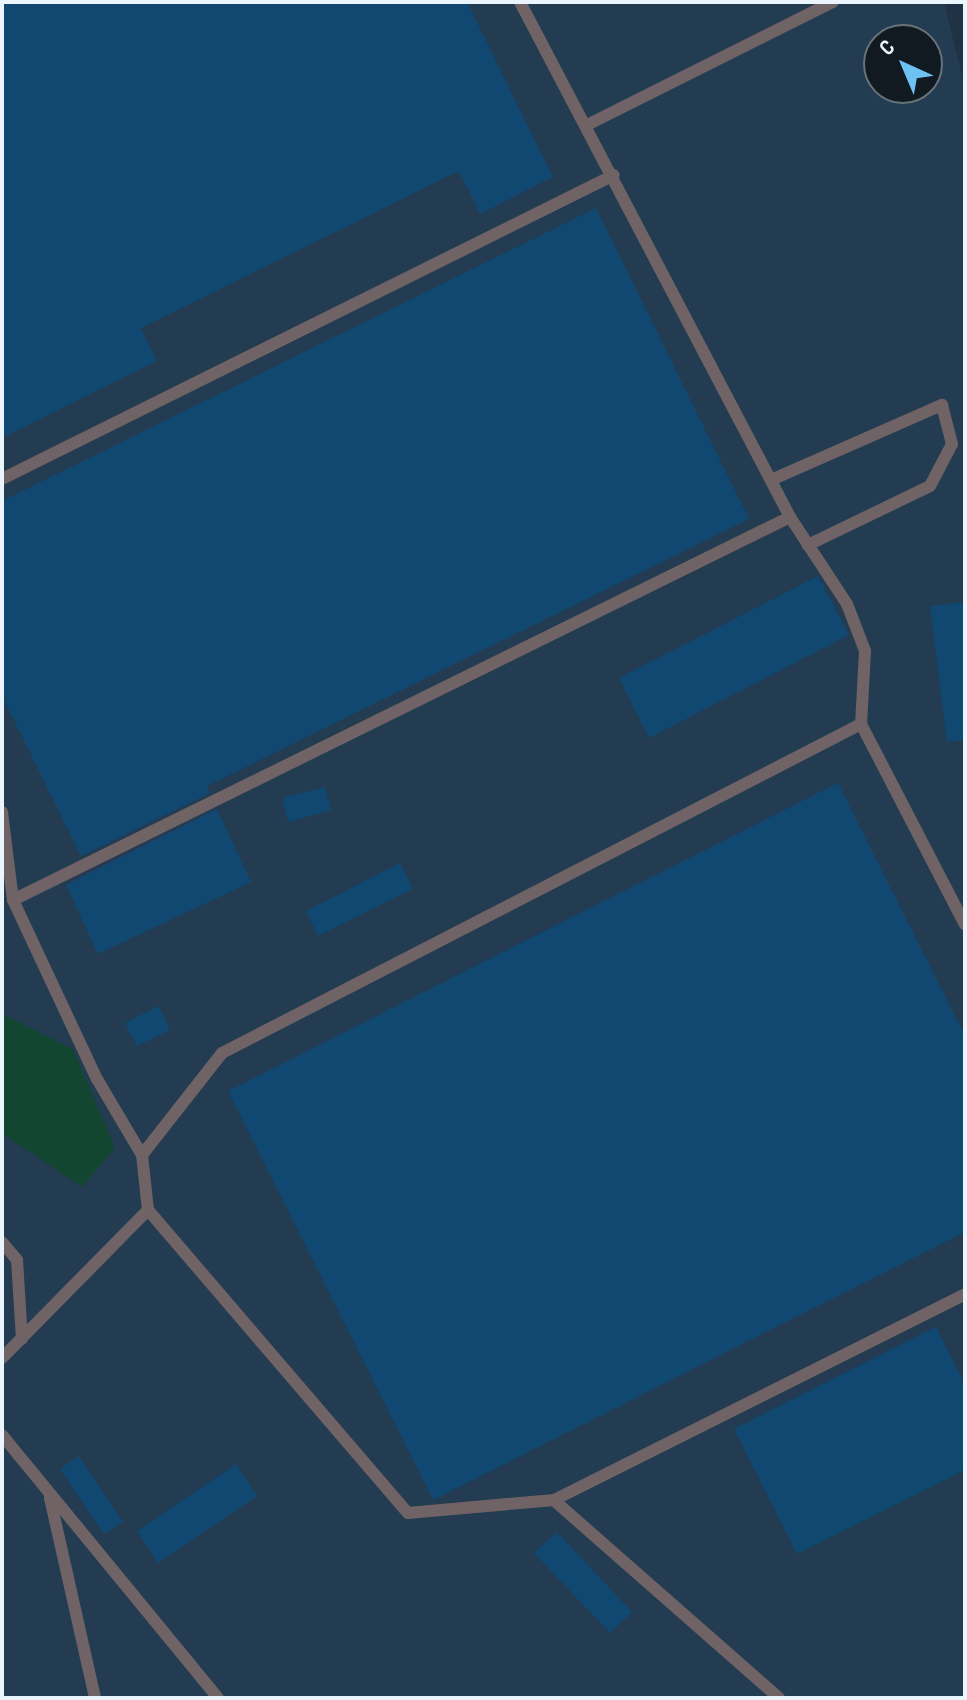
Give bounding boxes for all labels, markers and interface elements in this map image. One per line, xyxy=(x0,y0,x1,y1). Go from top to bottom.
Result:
north arrow xyxy=(863,24,943,104)
text: С xyxy=(874,34,901,61)

